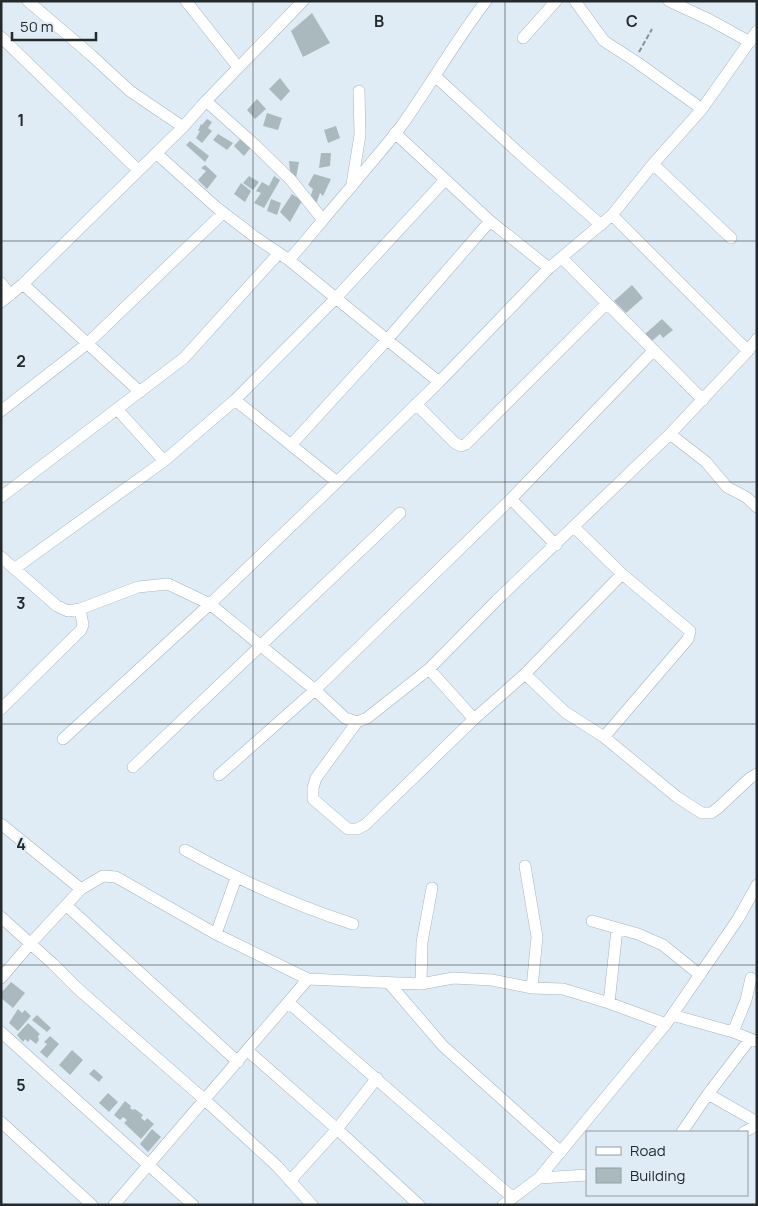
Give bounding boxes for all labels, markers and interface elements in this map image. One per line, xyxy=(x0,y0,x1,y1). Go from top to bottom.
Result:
scale bar xyxy=(12,10,96,42)
text: B xyxy=(374,10,384,32)
text: C xyxy=(626,10,638,32)
text: 50 m xyxy=(20,16,54,37)
text: 1 xyxy=(17,109,25,131)
text: 2 xyxy=(16,350,26,372)
text: 3 xyxy=(16,592,26,614)
text: 4 xyxy=(16,833,26,855)
text: 5 xyxy=(16,1074,26,1096)
legend xyxy=(586,1131,748,1196)
text: Road xyxy=(630,1140,666,1161)
text: Building xyxy=(630,1165,685,1186)

